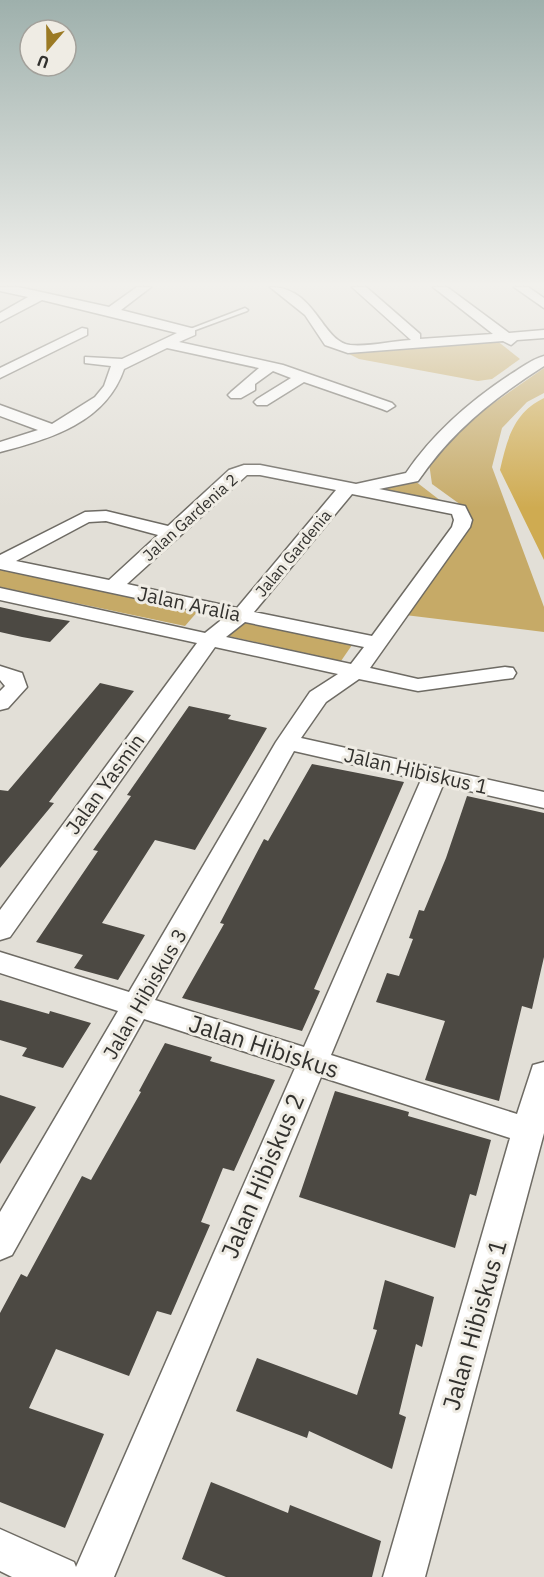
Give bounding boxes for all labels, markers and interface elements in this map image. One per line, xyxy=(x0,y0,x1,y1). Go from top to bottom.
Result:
north arrow xyxy=(18,18,78,78)
text: U xyxy=(34,51,52,73)
street label: Jalan Gardenia 2 xyxy=(138,469,242,565)
street label: Jalan Gardenia xyxy=(251,505,336,601)
street label: Jalan Aralia xyxy=(135,579,244,628)
street label: Jalan Yasmin xyxy=(59,728,150,839)
street label: Jalan Hibiskus 1 xyxy=(342,741,491,800)
street label: Jalan Hibiskus 3 xyxy=(96,923,193,1064)
street label: Jalan Hibiskus xyxy=(185,1007,343,1085)
street label: Jalan Hibiskus 2 xyxy=(213,1088,311,1263)
street label: Jalan Hibiskus 1 xyxy=(434,1236,514,1414)

